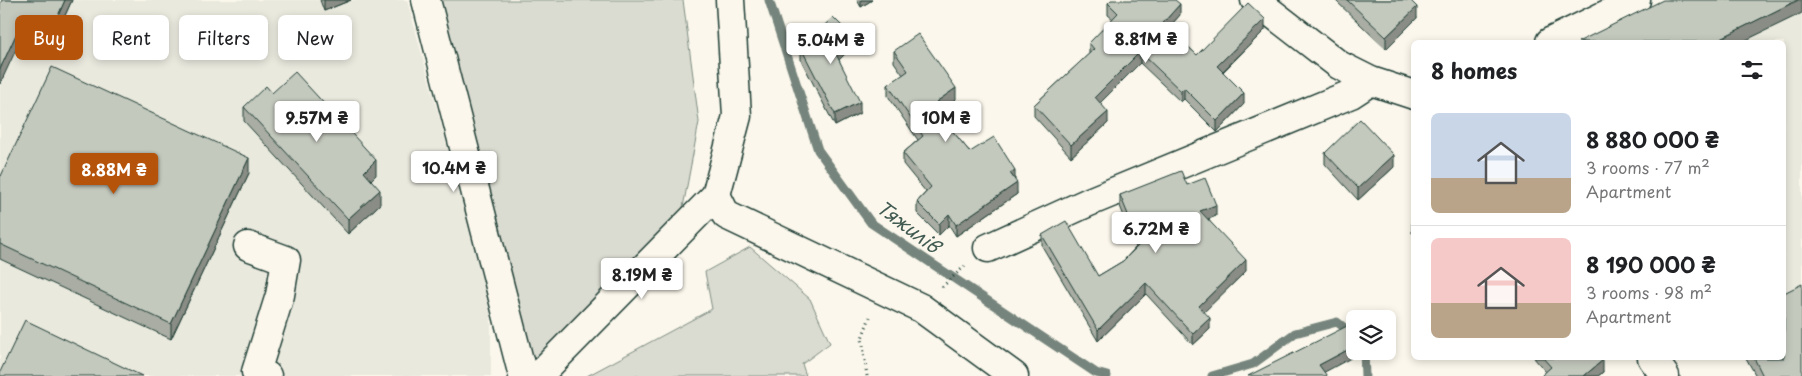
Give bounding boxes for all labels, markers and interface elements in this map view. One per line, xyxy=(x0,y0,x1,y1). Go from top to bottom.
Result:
chip: Buy xyxy=(15,15,83,60)
chip: Rent xyxy=(93,15,169,60)
chip: Filters xyxy=(179,15,268,60)
chip: New xyxy=(278,15,352,60)
pin: 5.04M ₴ xyxy=(785,22,877,65)
pin: 8.81M ₴ xyxy=(1100,22,1192,64)
text: 8.81M ₴ xyxy=(1115,26,1177,50)
text: 5.04M ₴ xyxy=(797,27,865,51)
text: 8 homes xyxy=(1431,54,1517,86)
icon: filters xyxy=(1738,56,1766,84)
pin: 9.57M ₴ xyxy=(271,100,363,143)
pin: 10M ₴ xyxy=(911,100,981,143)
text: 9.57M ₴ xyxy=(286,105,348,129)
text: 10M ₴ xyxy=(921,105,971,129)
text: 8 880 000 ₴ xyxy=(1586,123,1719,155)
icon: home xyxy=(1471,133,1531,193)
pin: 10.4M ₴ xyxy=(408,150,500,193)
pin: 8.88M ₴ xyxy=(68,152,160,195)
text: 10.4M ₴ xyxy=(422,155,486,179)
text: 3 rooms · 77 m² xyxy=(1586,155,1710,179)
text: 8.88M ₴ xyxy=(81,157,147,181)
text: Apartment xyxy=(1586,179,1671,203)
water label: Тяжилів xyxy=(872,193,949,261)
pin: 6.72M ₴ xyxy=(1110,212,1202,254)
text: 6.72M ₴ xyxy=(1123,216,1189,240)
text: 8 190 000 ₴ xyxy=(1586,248,1716,280)
pin: 8.19M ₴ xyxy=(596,258,688,300)
icon: home xyxy=(1471,258,1531,318)
text: 8.19M ₴ xyxy=(612,262,672,286)
text: 3 rooms · 98 m² xyxy=(1586,280,1712,304)
text: Apartment xyxy=(1586,304,1671,328)
map controls xyxy=(1346,310,1396,360)
button: layers xyxy=(1346,310,1396,360)

